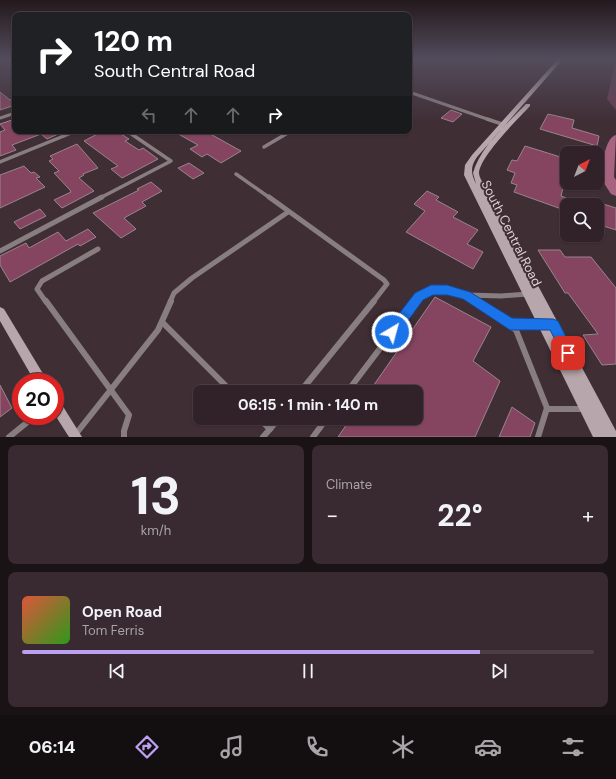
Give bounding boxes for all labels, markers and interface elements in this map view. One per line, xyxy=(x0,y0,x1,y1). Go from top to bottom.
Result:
text: 120 m xyxy=(94,23,173,60)
icon: right xyxy=(28,28,80,80)
text: South Central Road xyxy=(94,59,255,83)
icon: left xyxy=(138,104,160,126)
icon: ahead xyxy=(180,104,202,126)
icon: ahead xyxy=(222,104,244,126)
icon: right xyxy=(264,104,286,126)
north arrow xyxy=(560,146,604,190)
map controls xyxy=(560,146,604,242)
street label: South Central Road xyxy=(478,177,546,289)
button: search xyxy=(560,198,604,242)
position arrow xyxy=(371,311,413,353)
pin xyxy=(551,336,585,370)
icon: arrive xyxy=(557,342,579,364)
speed limit sign: 20 xyxy=(12,373,64,425)
text: 06:15 · 1 min · 140 m xyxy=(238,395,378,415)
text: 13 xyxy=(131,462,181,530)
text: Climate xyxy=(326,476,372,493)
text: 22° xyxy=(437,496,483,535)
text: − xyxy=(326,501,338,530)
text: + xyxy=(582,501,594,530)
text: km/h xyxy=(141,522,171,539)
text: Open Road xyxy=(82,602,162,622)
text: Tom Ferris xyxy=(82,622,144,639)
icon: previous xyxy=(106,660,128,682)
icon: pause xyxy=(297,660,319,682)
icon: next xyxy=(488,660,510,682)
icon: directions xyxy=(133,733,161,761)
icon: music xyxy=(218,733,246,761)
icon: phone xyxy=(303,733,331,761)
icon: climate xyxy=(389,733,417,761)
icon: car xyxy=(474,733,502,761)
icon: filters xyxy=(559,733,587,761)
text: 06:14 xyxy=(29,735,76,759)

